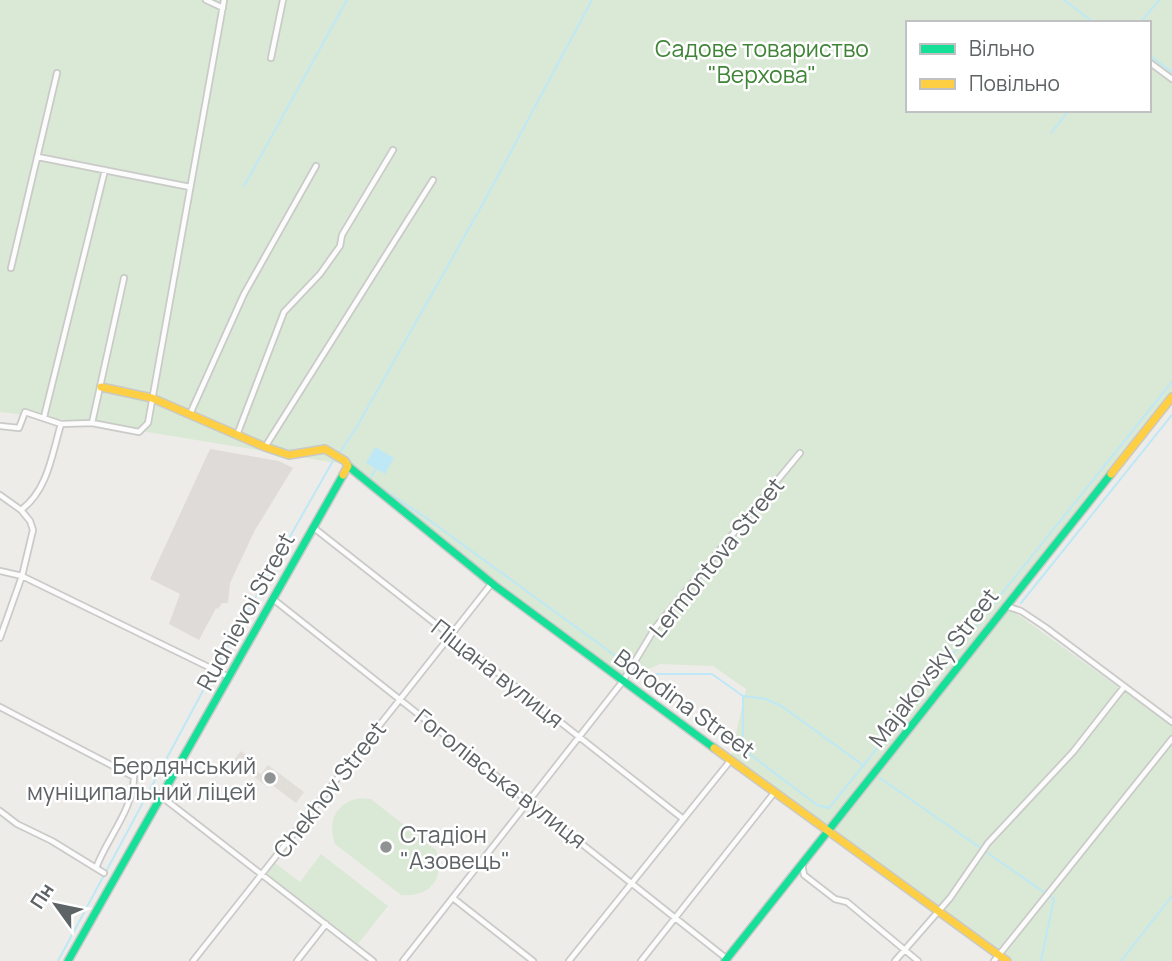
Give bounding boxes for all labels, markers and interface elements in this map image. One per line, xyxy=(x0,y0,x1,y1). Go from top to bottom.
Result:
legend xyxy=(906,21,1151,112)
park label: Садове товариство "Верхова" xyxy=(655,32,869,90)
text: Вільно xyxy=(969,34,1035,62)
text: Повільно xyxy=(969,69,1060,97)
street label: Lermontova Street xyxy=(641,470,791,644)
street label: Rudnievoi Street xyxy=(188,526,302,696)
street label: Majakovsky Street xyxy=(861,581,1005,753)
street label: Піщана вулиця xyxy=(425,611,571,735)
street label: Borodina Street xyxy=(608,641,762,765)
street label: Гоголівська вулиця xyxy=(408,701,594,855)
street label: Chekhov Street xyxy=(265,714,393,864)
place label: Бердянський муніципальний ліцей xyxy=(27,749,256,807)
marker: Бердянський муніципальний ліцей xyxy=(262,770,278,786)
place label: Стадіон "Азовець" xyxy=(400,818,510,876)
marker: Стадіон "Азовець" xyxy=(378,839,394,855)
north arrow xyxy=(21,870,91,940)
text: Пн xyxy=(24,878,60,914)

